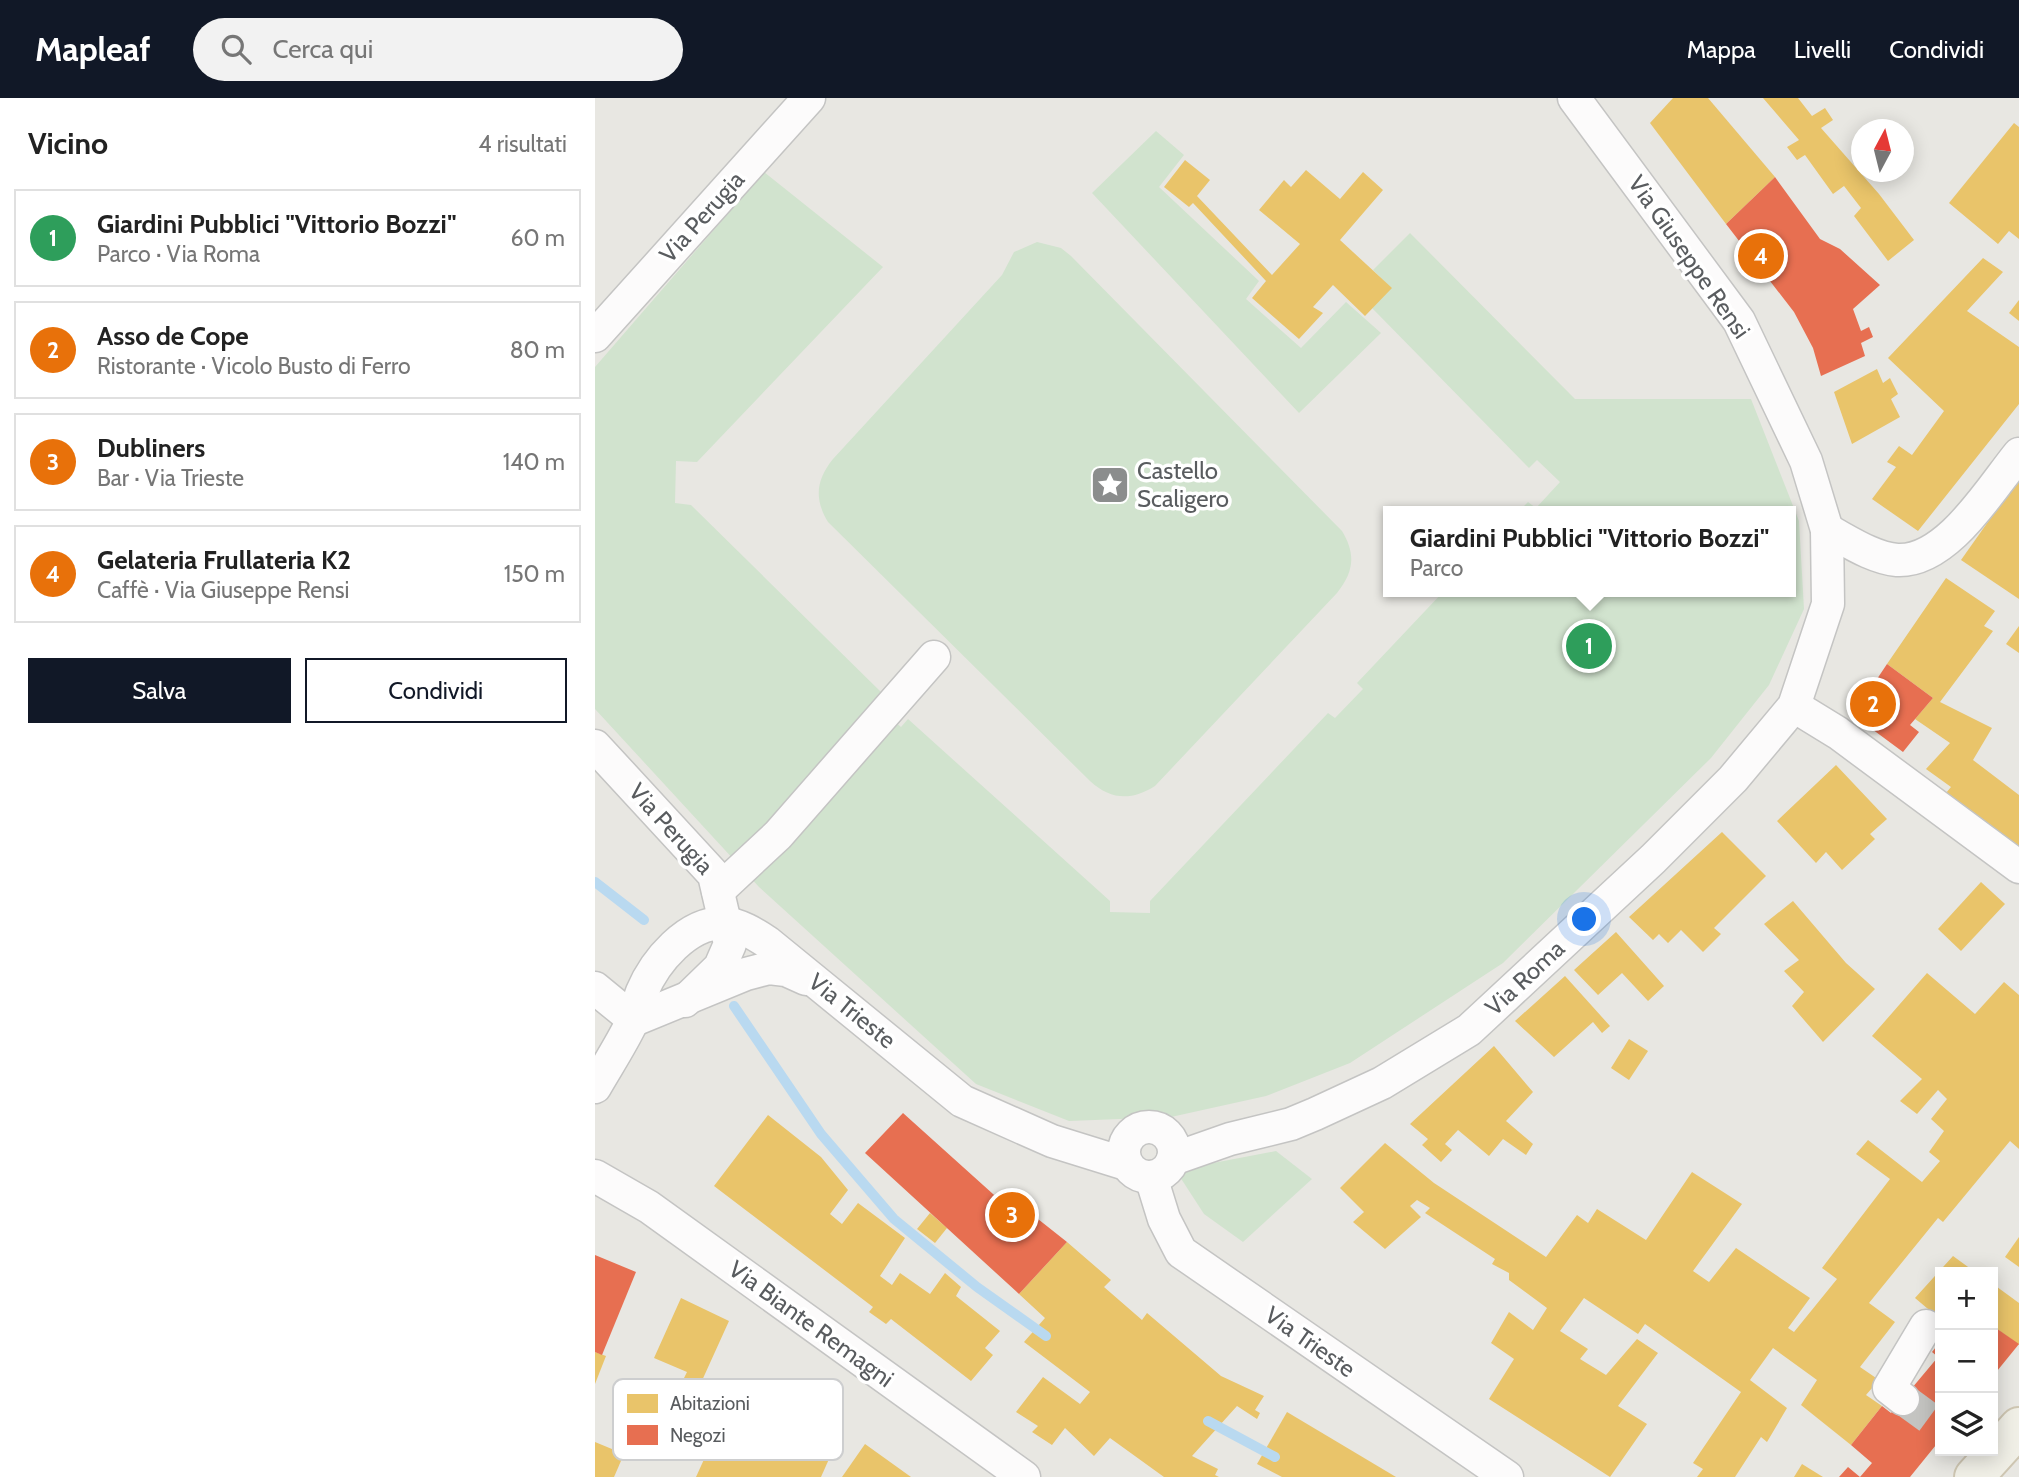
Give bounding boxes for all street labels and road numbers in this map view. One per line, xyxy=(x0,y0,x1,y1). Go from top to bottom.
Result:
street label: Via Perugia xyxy=(653,165,750,268)
street label: Via Giuseppe Rensi xyxy=(1622,169,1757,344)
street label: Via Perugia xyxy=(623,777,720,881)
street label: Via Roma xyxy=(1479,933,1571,1021)
street label: Via Trieste xyxy=(803,967,902,1054)
street label: Via Biante Remagni xyxy=(723,1254,899,1393)
street label: Via Trieste xyxy=(1260,1300,1361,1383)

